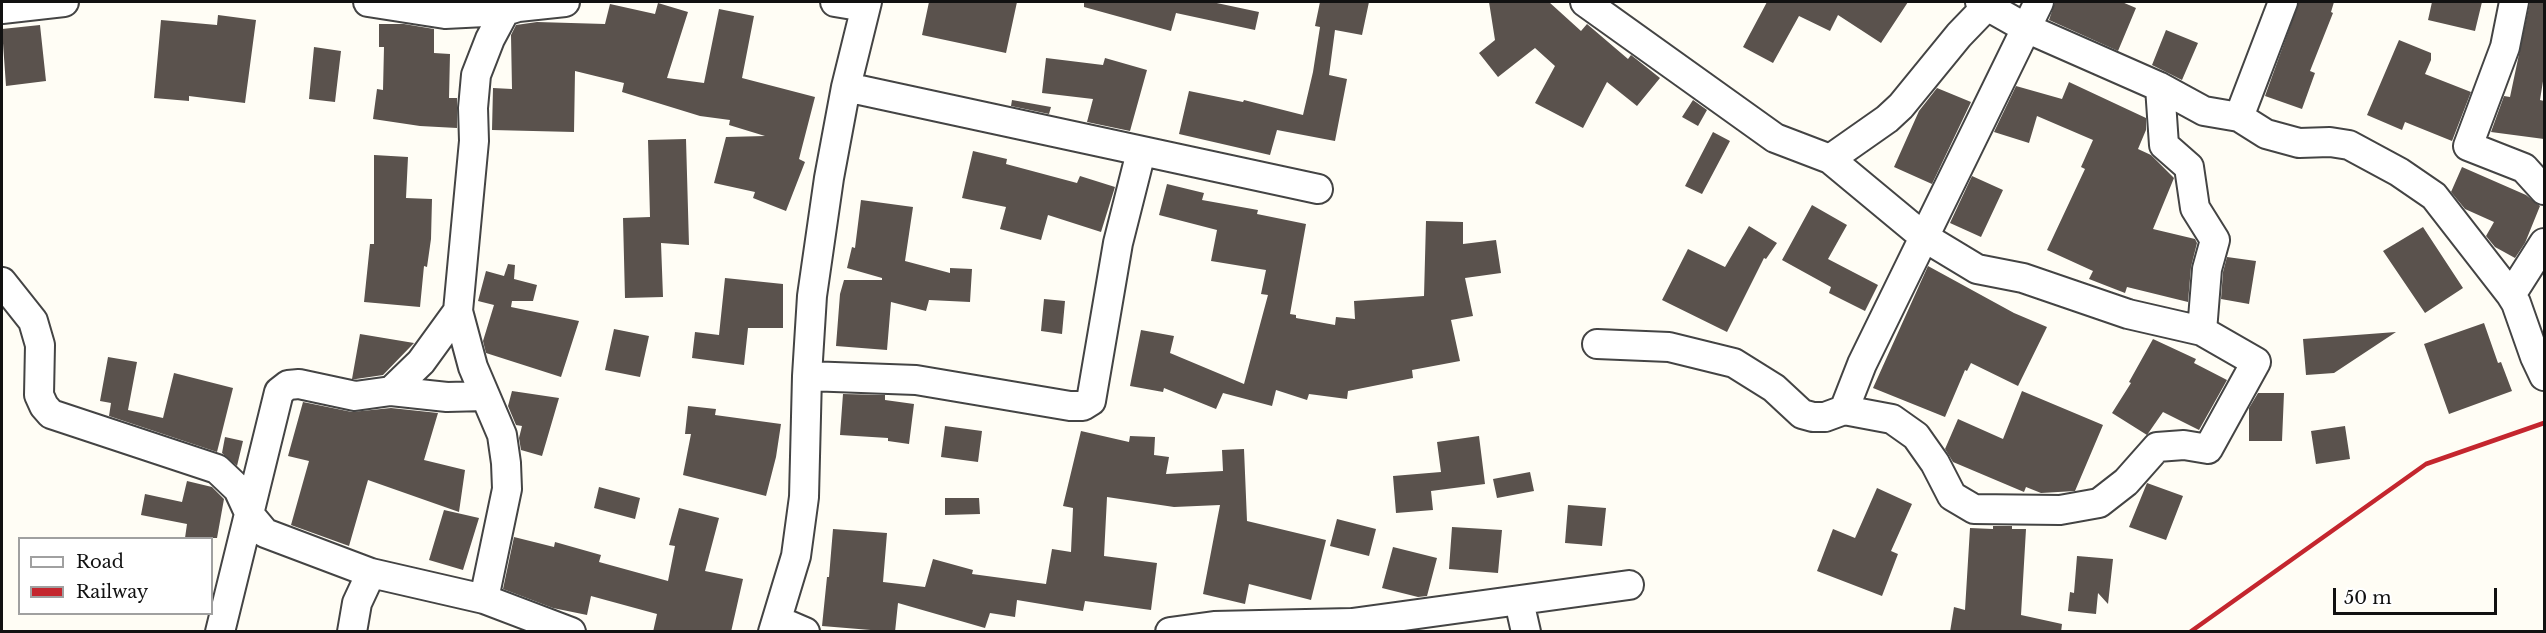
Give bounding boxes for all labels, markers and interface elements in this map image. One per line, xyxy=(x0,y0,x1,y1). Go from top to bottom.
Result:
legend xyxy=(18,537,213,615)
text: Road xyxy=(76,551,124,573)
scale bar xyxy=(2336,576,2500,614)
text: Railway xyxy=(76,581,148,603)
text: 50 m xyxy=(2344,587,2392,609)

